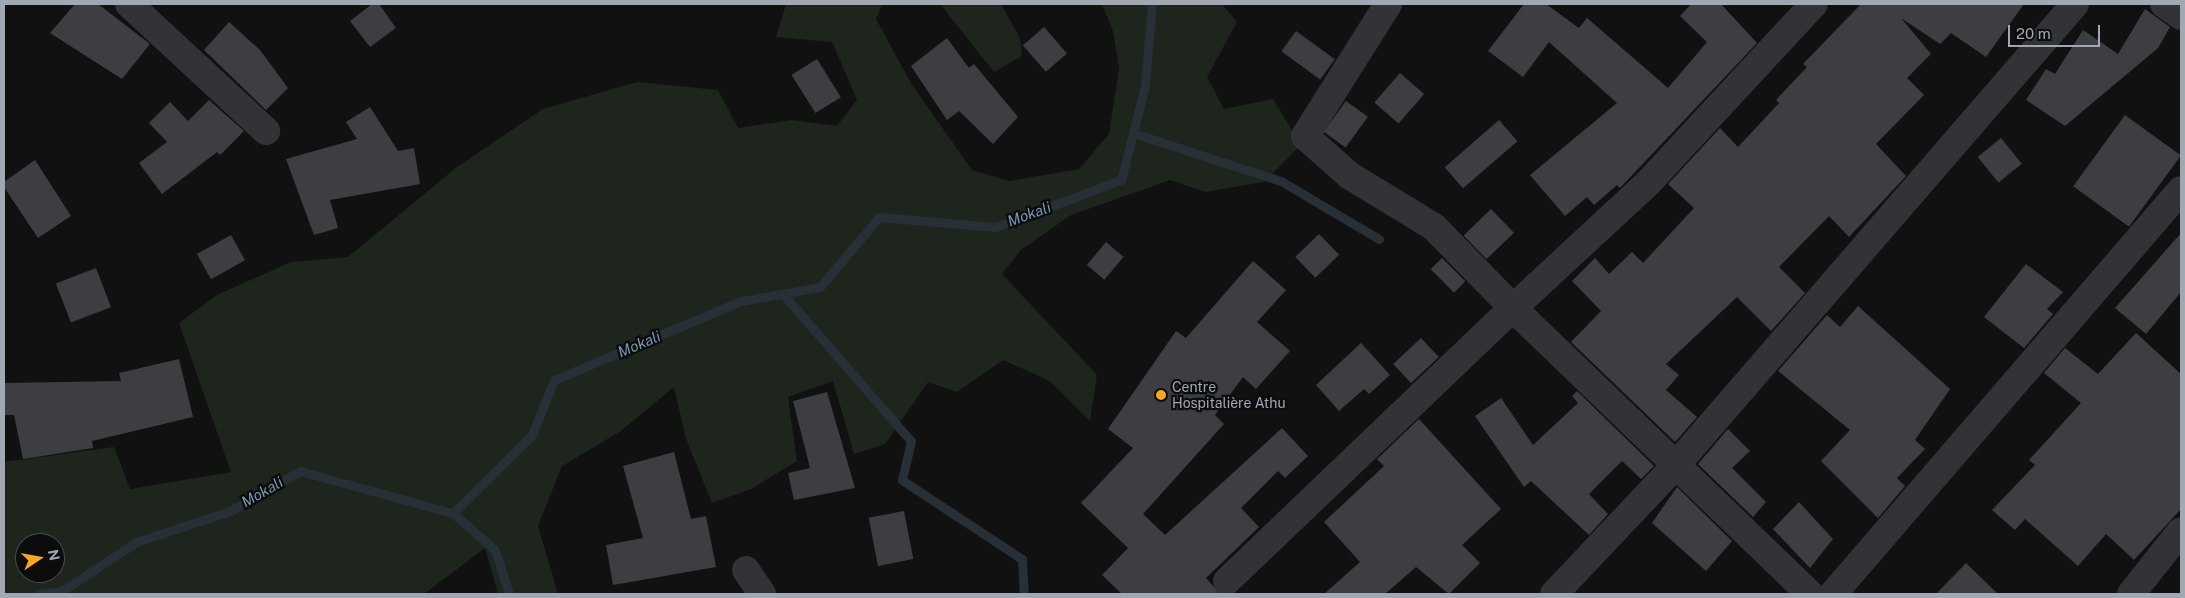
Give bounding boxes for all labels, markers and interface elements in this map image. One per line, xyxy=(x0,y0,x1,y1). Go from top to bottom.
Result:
scale bar xyxy=(2010,15,2102,47)
text: 20 m xyxy=(2016,25,2051,42)
water label: Mokali xyxy=(1005,198,1053,230)
water label: Mokali xyxy=(615,327,663,361)
place label: Centre Hospitalière Athu xyxy=(1172,379,1286,412)
marker: Centre Hospitalière Athu xyxy=(1154,388,1168,402)
water label: Mokali xyxy=(238,473,286,511)
north arrow xyxy=(15,533,65,583)
text: N xyxy=(45,548,63,562)

